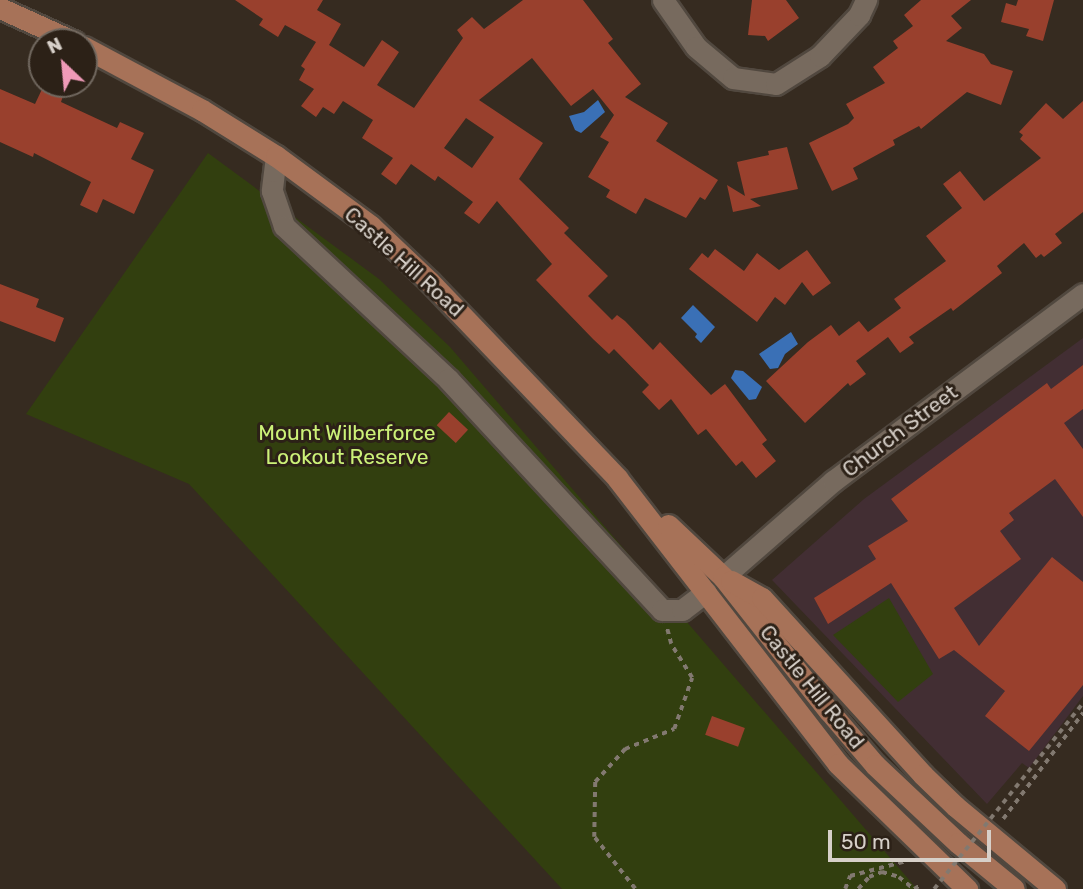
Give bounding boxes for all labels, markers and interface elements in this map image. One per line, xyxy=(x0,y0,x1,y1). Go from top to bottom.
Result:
north arrow xyxy=(28,28,98,98)
text: N xyxy=(43,32,66,59)
street label: Castle Hill Road xyxy=(339,202,469,322)
street label: Church Street xyxy=(838,380,962,482)
park label: Mount Wilberforce Lookout Reserve xyxy=(258,420,436,470)
street label: Castle Hill Road xyxy=(754,620,870,754)
scale bar xyxy=(831,816,994,860)
text: 50 m xyxy=(841,829,891,854)

